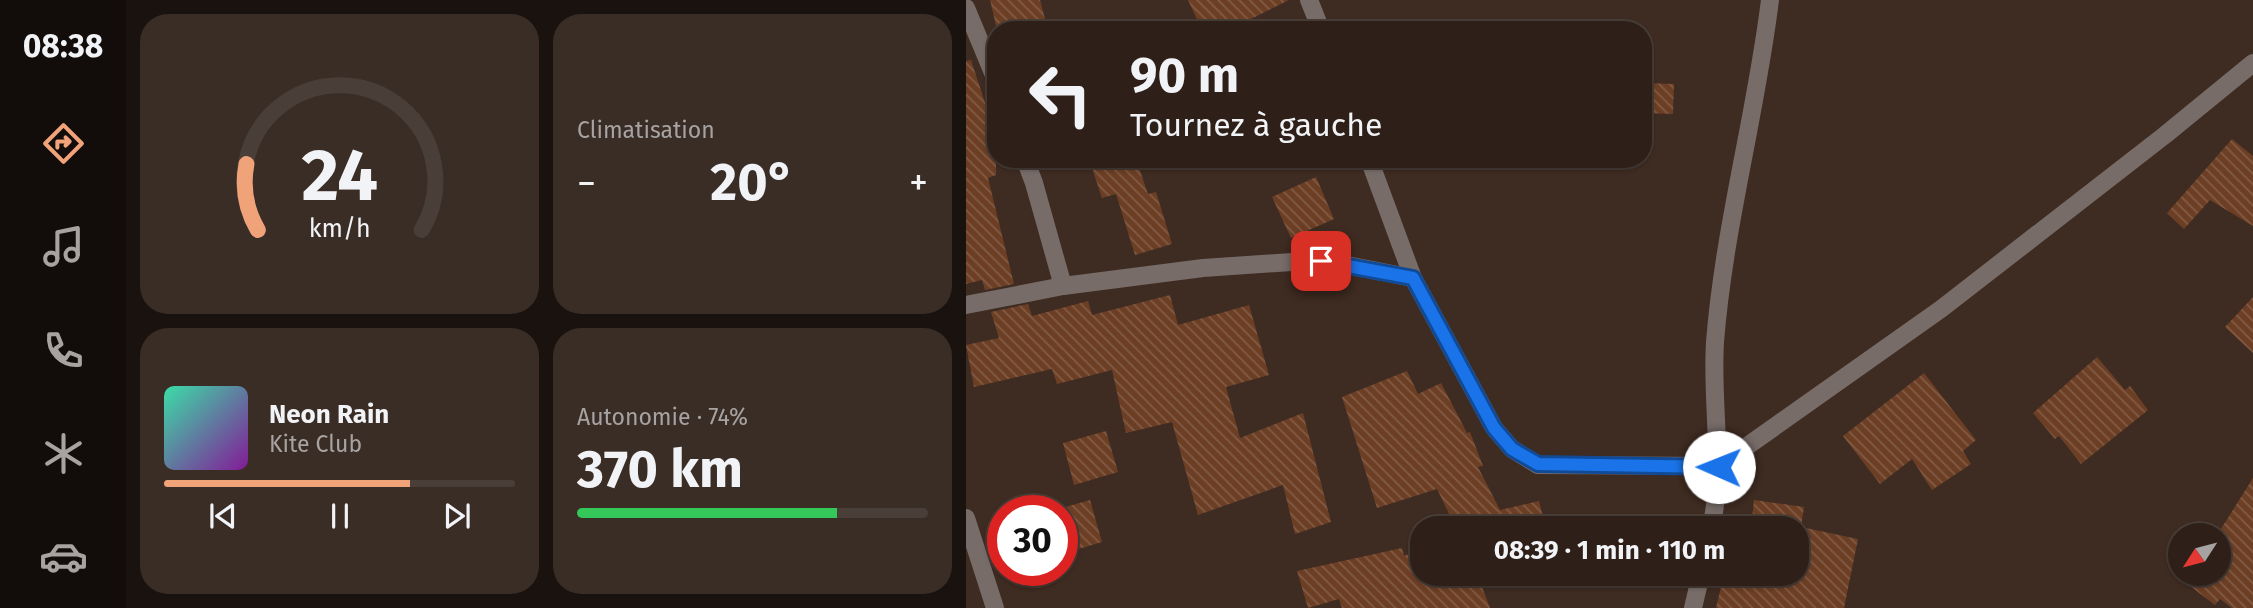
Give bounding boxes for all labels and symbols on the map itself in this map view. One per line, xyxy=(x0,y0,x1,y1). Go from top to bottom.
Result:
pin xyxy=(1291,231,1351,291)
position arrow xyxy=(1682,430,1756,504)
speed limit sign: 30 xyxy=(987,495,1078,586)
north arrow xyxy=(2168,523,2231,586)

